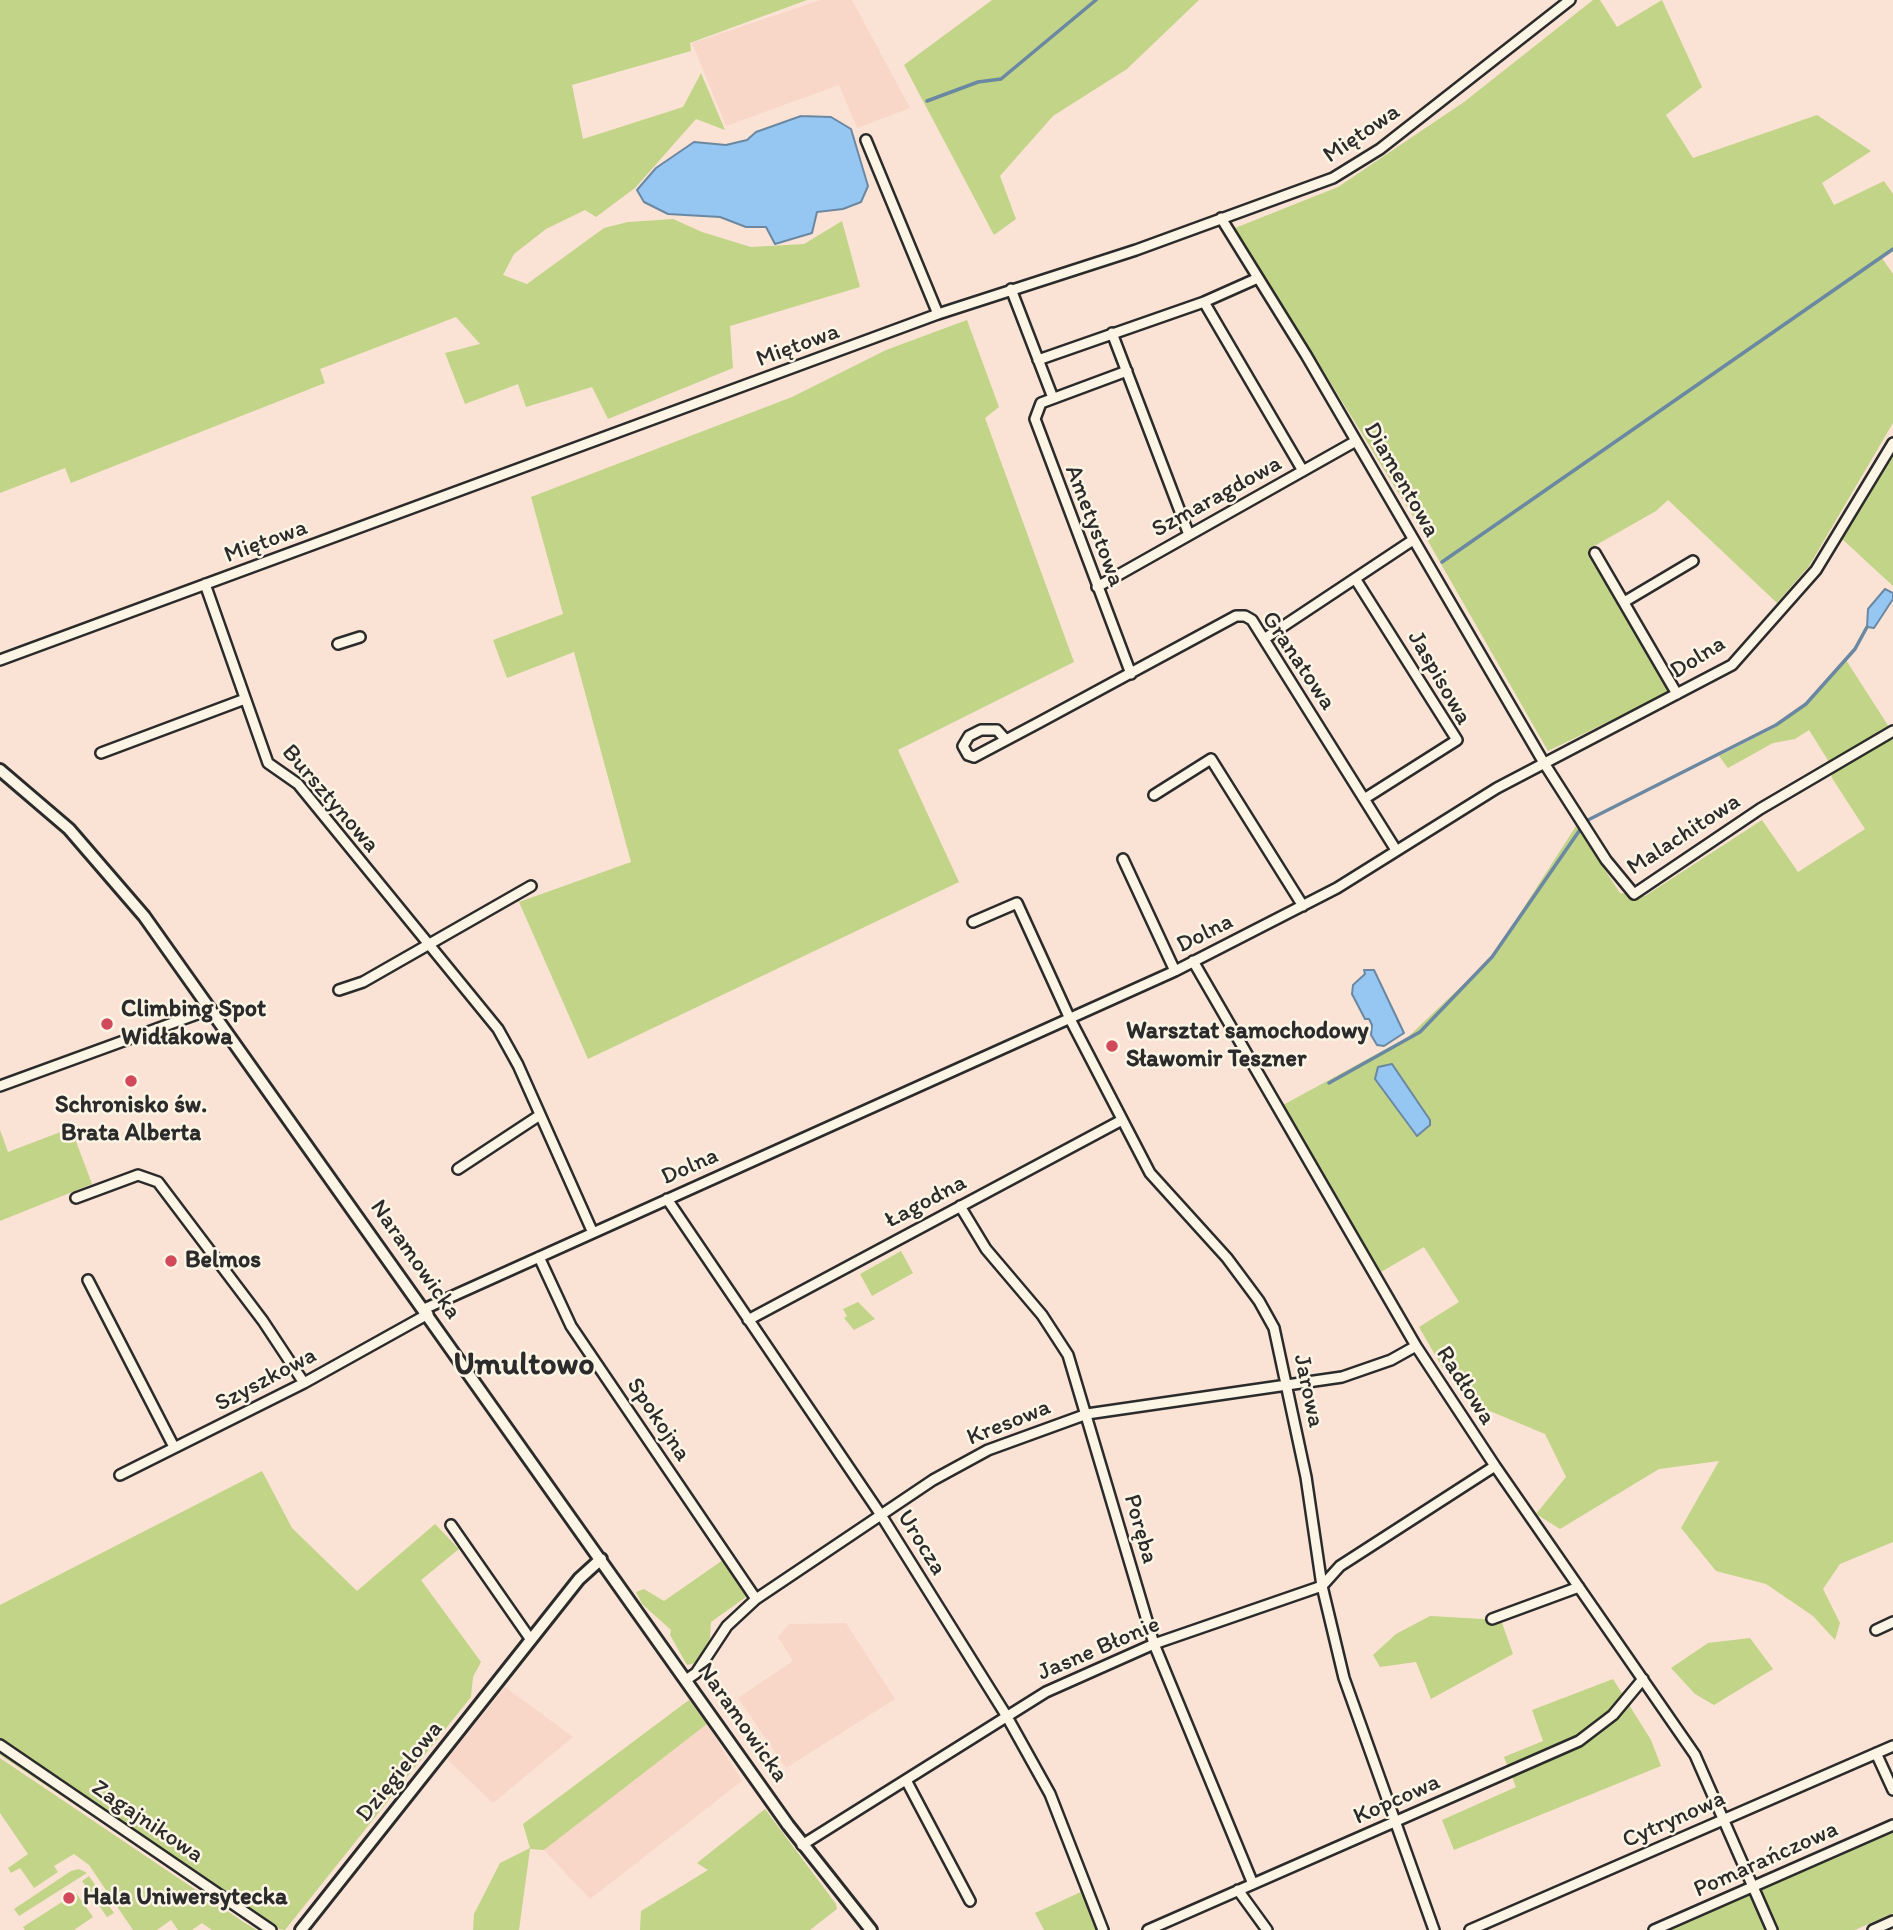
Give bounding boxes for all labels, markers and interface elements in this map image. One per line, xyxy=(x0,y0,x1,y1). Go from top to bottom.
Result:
street label: Miętowa xyxy=(1318,98,1406,170)
street label: Miętowa xyxy=(752,318,844,374)
street label: Diamentowa xyxy=(1357,417,1445,543)
street label: Szmaragdowa xyxy=(1147,450,1287,544)
street label: Ametystowa xyxy=(1058,461,1130,591)
street label: Miętowa xyxy=(220,514,312,570)
street label: Granatowa xyxy=(1254,606,1342,716)
street label: Jaspisowa xyxy=(1401,626,1477,730)
street label: Dolna xyxy=(1665,630,1731,686)
street label: Bursztynowa xyxy=(275,739,385,859)
street label: Malachitowa xyxy=(1622,788,1746,882)
street label: Dolna xyxy=(1172,908,1238,960)
place label: Climbing Spot Widłakowa xyxy=(121,996,266,1052)
marker: Climbing Spot Widłakowa xyxy=(99,1016,115,1032)
place label: Warsztat samochodowy Sławomir Teszner xyxy=(1126,1018,1368,1074)
marker: Warsztat samochodowy Sławomir Teszner xyxy=(1104,1038,1120,1054)
marker: Schronisko św. Brata Alberta xyxy=(123,1073,139,1089)
place label: Schronisko św. Brata Alberta xyxy=(55,1092,207,1148)
street label: Dolna xyxy=(657,1142,723,1192)
street label: Łagodna xyxy=(880,1169,972,1235)
street label: Naramowicka xyxy=(363,1195,467,1325)
place label: Belmos xyxy=(185,1247,261,1275)
marker: Belmos xyxy=(163,1253,179,1269)
street label: Szyszkowa xyxy=(210,1341,322,1419)
street label: Radłowa xyxy=(1429,1341,1501,1431)
district label: Umultowo xyxy=(453,1347,595,1385)
street label: Jarowa xyxy=(1286,1352,1330,1430)
street label: Spokojna xyxy=(620,1373,696,1467)
street label: Kresowa xyxy=(963,1393,1055,1453)
street label: Poręba xyxy=(1116,1491,1164,1567)
street label: Urocza xyxy=(890,1505,952,1581)
street label: Jasne Błonie xyxy=(1034,1610,1164,1688)
street label: Naramowicka xyxy=(690,1658,794,1788)
street label: Dzięgielowa xyxy=(350,1716,450,1828)
street label: Kopcowa xyxy=(1349,1768,1445,1832)
street label: Zagajnikowa xyxy=(86,1774,208,1870)
street label: Cytrynowa xyxy=(1618,1785,1730,1855)
street label: Pomarańczowa xyxy=(1689,1815,1843,1905)
place label: Hala Uniwersytecka xyxy=(83,1884,288,1912)
marker: Hala Uniwersytecka xyxy=(61,1890,77,1906)

